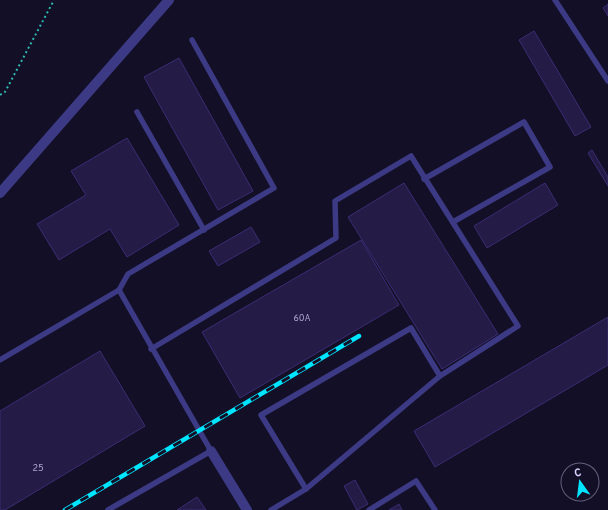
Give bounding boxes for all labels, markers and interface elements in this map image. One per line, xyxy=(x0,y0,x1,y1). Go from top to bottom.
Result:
house number: 60А xyxy=(294,313,311,324)
north arrow xyxy=(560,462,600,502)
house number: 25 xyxy=(32,463,44,474)
text: С xyxy=(573,466,583,481)

